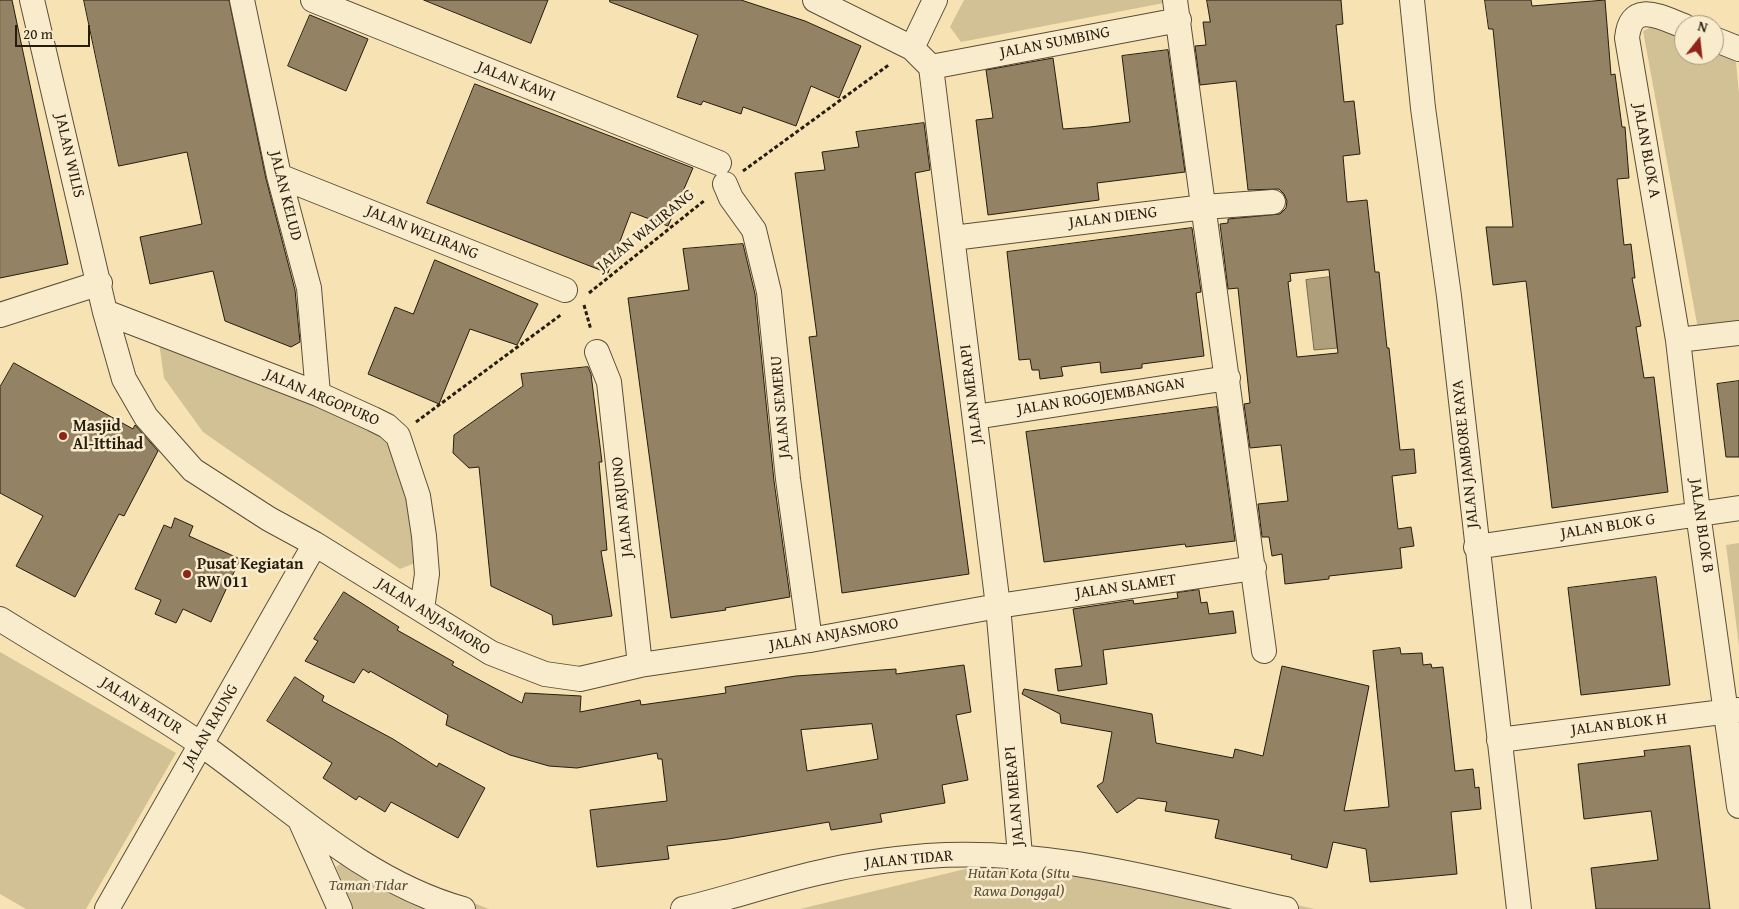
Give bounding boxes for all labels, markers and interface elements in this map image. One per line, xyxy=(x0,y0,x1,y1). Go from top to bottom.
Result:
scale bar xyxy=(18,15,92,47)
north arrow xyxy=(1674,15,1724,65)
text: N xyxy=(1696,16,1710,37)
text: 20 m xyxy=(23,23,53,44)
street label: JALAN SUMBING xyxy=(998,23,1112,63)
street label: JALAN KAWI xyxy=(474,58,558,106)
street label: JALAN BLOK A xyxy=(1628,102,1664,200)
street label: JALAN WILIS xyxy=(50,112,88,200)
street label: JALAN KELUD xyxy=(265,149,305,243)
street label: JALAN WALIRANG xyxy=(593,186,699,276)
street label: JALAN WELIRANG xyxy=(363,202,481,264)
street label: JALAN DIENG xyxy=(1068,203,1158,233)
street label: JALAN MERAPI xyxy=(956,343,988,445)
street label: JALAN SEMERU xyxy=(767,355,795,459)
street label: JALAN ARGOPURO xyxy=(262,365,382,431)
street label: JALAN ROGOJEMBANGAN xyxy=(1016,374,1186,420)
street label: JALAN JAMBORE RAYA xyxy=(1449,379,1483,529)
place label: Masjid Al-Ittihad xyxy=(73,417,143,455)
marker: Masjid Al-Ittihad xyxy=(57,430,69,442)
street label: JALAN ARJUNO xyxy=(608,456,638,558)
street label: JALAN BLOK B xyxy=(1685,478,1717,574)
street label: JALAN BLOK G xyxy=(1559,510,1657,544)
place label: Pusat Kegiatan RW 011 xyxy=(197,555,303,593)
marker: Pusat Kegiatan RW 011 xyxy=(181,568,193,580)
street label: JALAN SLAMET xyxy=(1074,570,1178,604)
street label: JALAN ANJASMORO xyxy=(372,574,494,660)
street label: JALAN ANJASMORO xyxy=(768,614,900,656)
street label: JALAN BATUR xyxy=(97,673,185,739)
street label: JALAN RAUNG xyxy=(179,681,243,773)
street label: JALAN BLOK H xyxy=(1570,710,1668,740)
street label: JALAN MERAPI xyxy=(1001,745,1029,847)
street label: JALAN TIDAR xyxy=(864,847,954,873)
park label: Hutan Kota (Situ Rawa Donggal) xyxy=(968,864,1070,902)
park label: Taman Tidar xyxy=(328,876,408,896)

